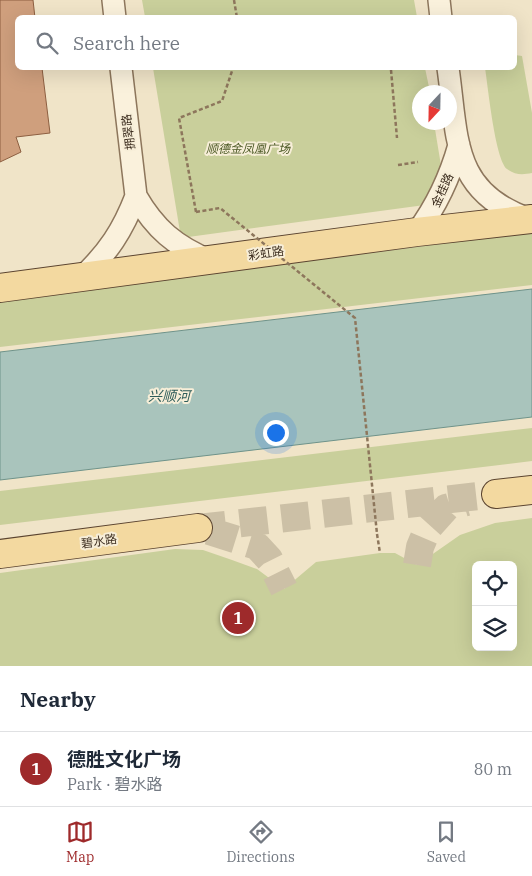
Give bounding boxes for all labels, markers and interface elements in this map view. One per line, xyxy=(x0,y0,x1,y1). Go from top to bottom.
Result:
search box xyxy=(15,15,517,70)
icon: search xyxy=(33,29,61,57)
text: Search here xyxy=(73,31,180,55)
north arrow xyxy=(412,85,457,130)
street label: 拥翠路 xyxy=(118,113,138,151)
park label: 顺德金凤凰广场 xyxy=(206,141,291,156)
street label: 金桂路 xyxy=(428,171,456,209)
street label: 彩虹路 xyxy=(247,243,285,263)
water label: 兴顺河 xyxy=(148,387,193,405)
your location xyxy=(263,420,289,446)
street label: 碧水路 xyxy=(80,531,118,551)
map controls xyxy=(472,561,517,651)
button: locate xyxy=(472,561,517,606)
pin: 1 xyxy=(222,599,254,637)
button: layers xyxy=(472,606,517,651)
text: Nearby xyxy=(20,685,96,713)
text: 德胜文化广场 xyxy=(67,747,181,771)
text: 1 xyxy=(31,759,41,779)
text: 80 m xyxy=(474,759,512,779)
text: Park · 碧水路 xyxy=(67,774,163,794)
tab: Map xyxy=(66,818,94,866)
tab: Directions xyxy=(226,818,295,866)
tab: Saved xyxy=(427,818,466,866)

